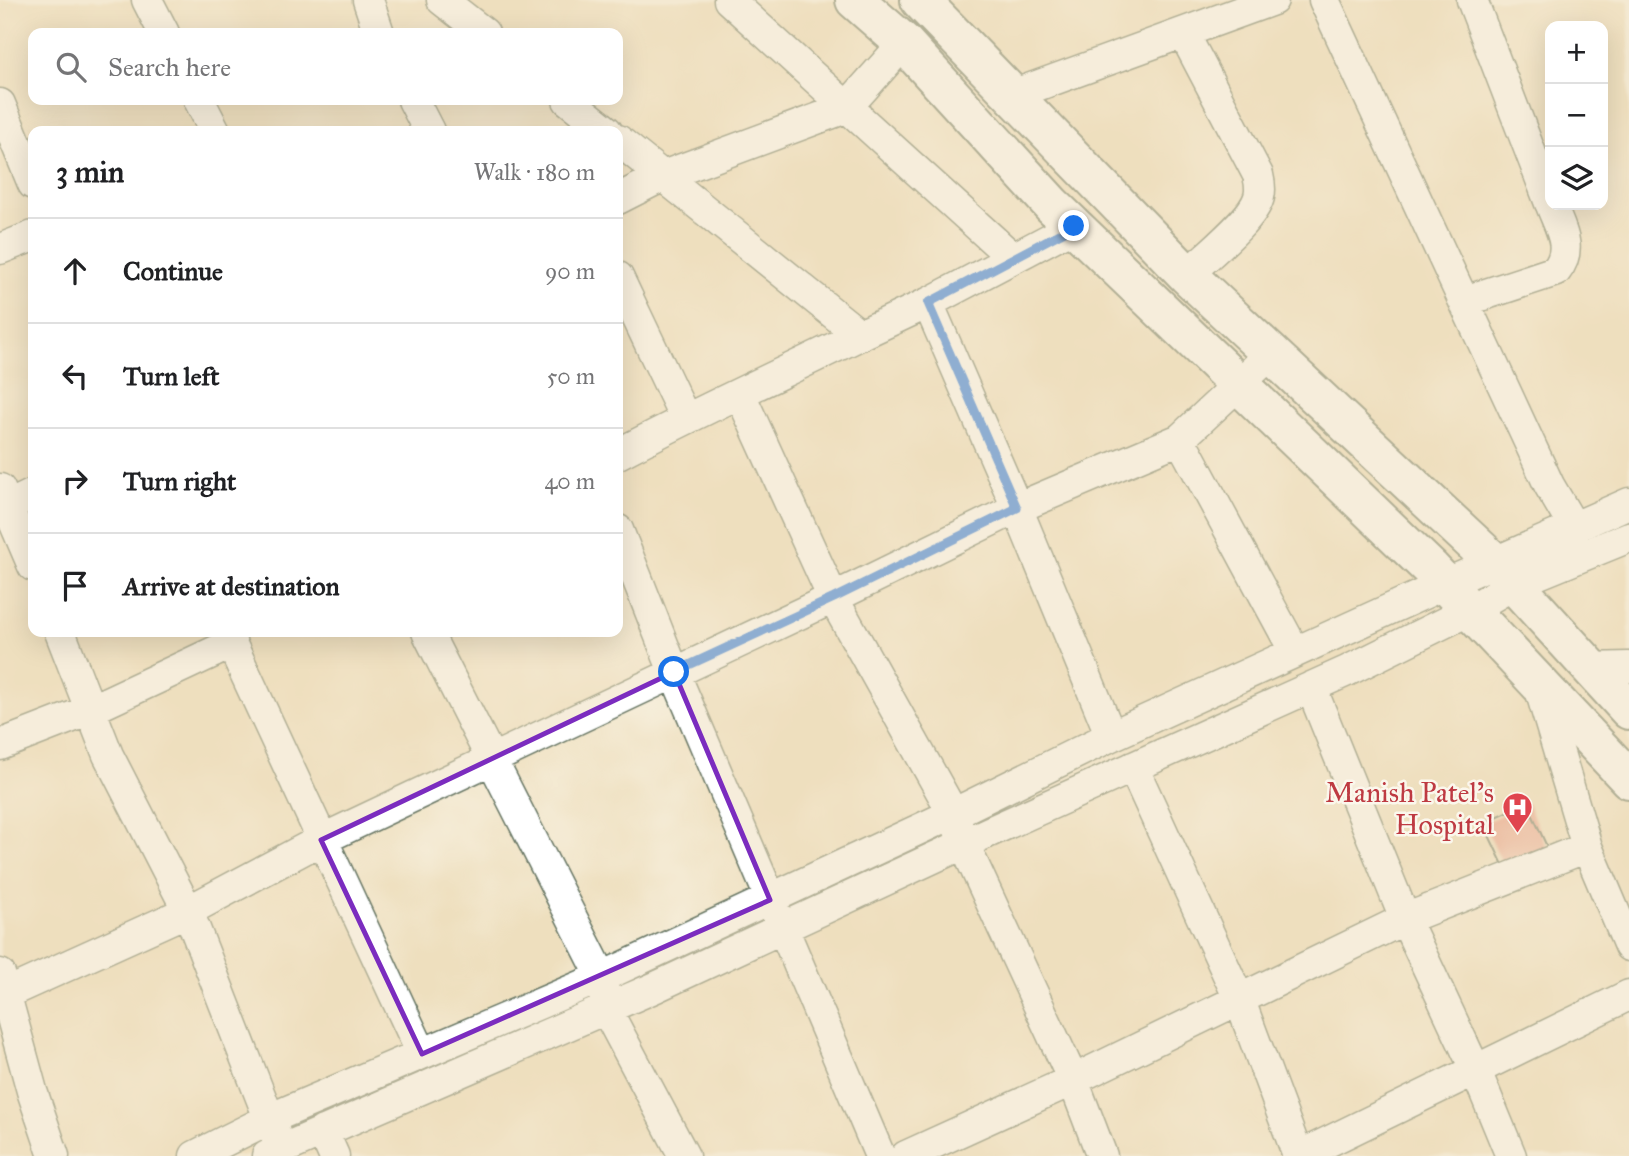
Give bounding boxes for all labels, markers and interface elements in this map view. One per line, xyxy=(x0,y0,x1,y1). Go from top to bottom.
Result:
map controls xyxy=(1545,21,1608,210)
button: + xyxy=(1545,21,1608,84)
search box xyxy=(28,28,623,105)
icon: search xyxy=(52,48,90,86)
text: Search here xyxy=(108,51,231,83)
button: − xyxy=(1545,84,1608,147)
button: layers xyxy=(1545,147,1608,210)
text: 3 min xyxy=(56,154,124,190)
text: Walk · 180 m xyxy=(474,158,595,186)
route end xyxy=(1058,210,1089,241)
icon: ahead xyxy=(56,252,94,290)
text: Continue xyxy=(123,255,223,287)
text: 90 m xyxy=(545,257,595,285)
icon: left xyxy=(56,357,94,395)
text: Turn left xyxy=(123,360,219,392)
text: 50 m xyxy=(547,362,595,390)
icon: right xyxy=(56,462,94,500)
text: Turn right xyxy=(123,465,236,497)
text: 40 m xyxy=(545,467,595,495)
icon: arrive xyxy=(56,567,94,605)
text: Arrive at destination xyxy=(123,570,340,602)
route start xyxy=(658,656,689,687)
place label: Manish Patel's Hospital xyxy=(1325,775,1494,842)
hospital icon: Manish Patel's Hospital xyxy=(1500,791,1534,835)

